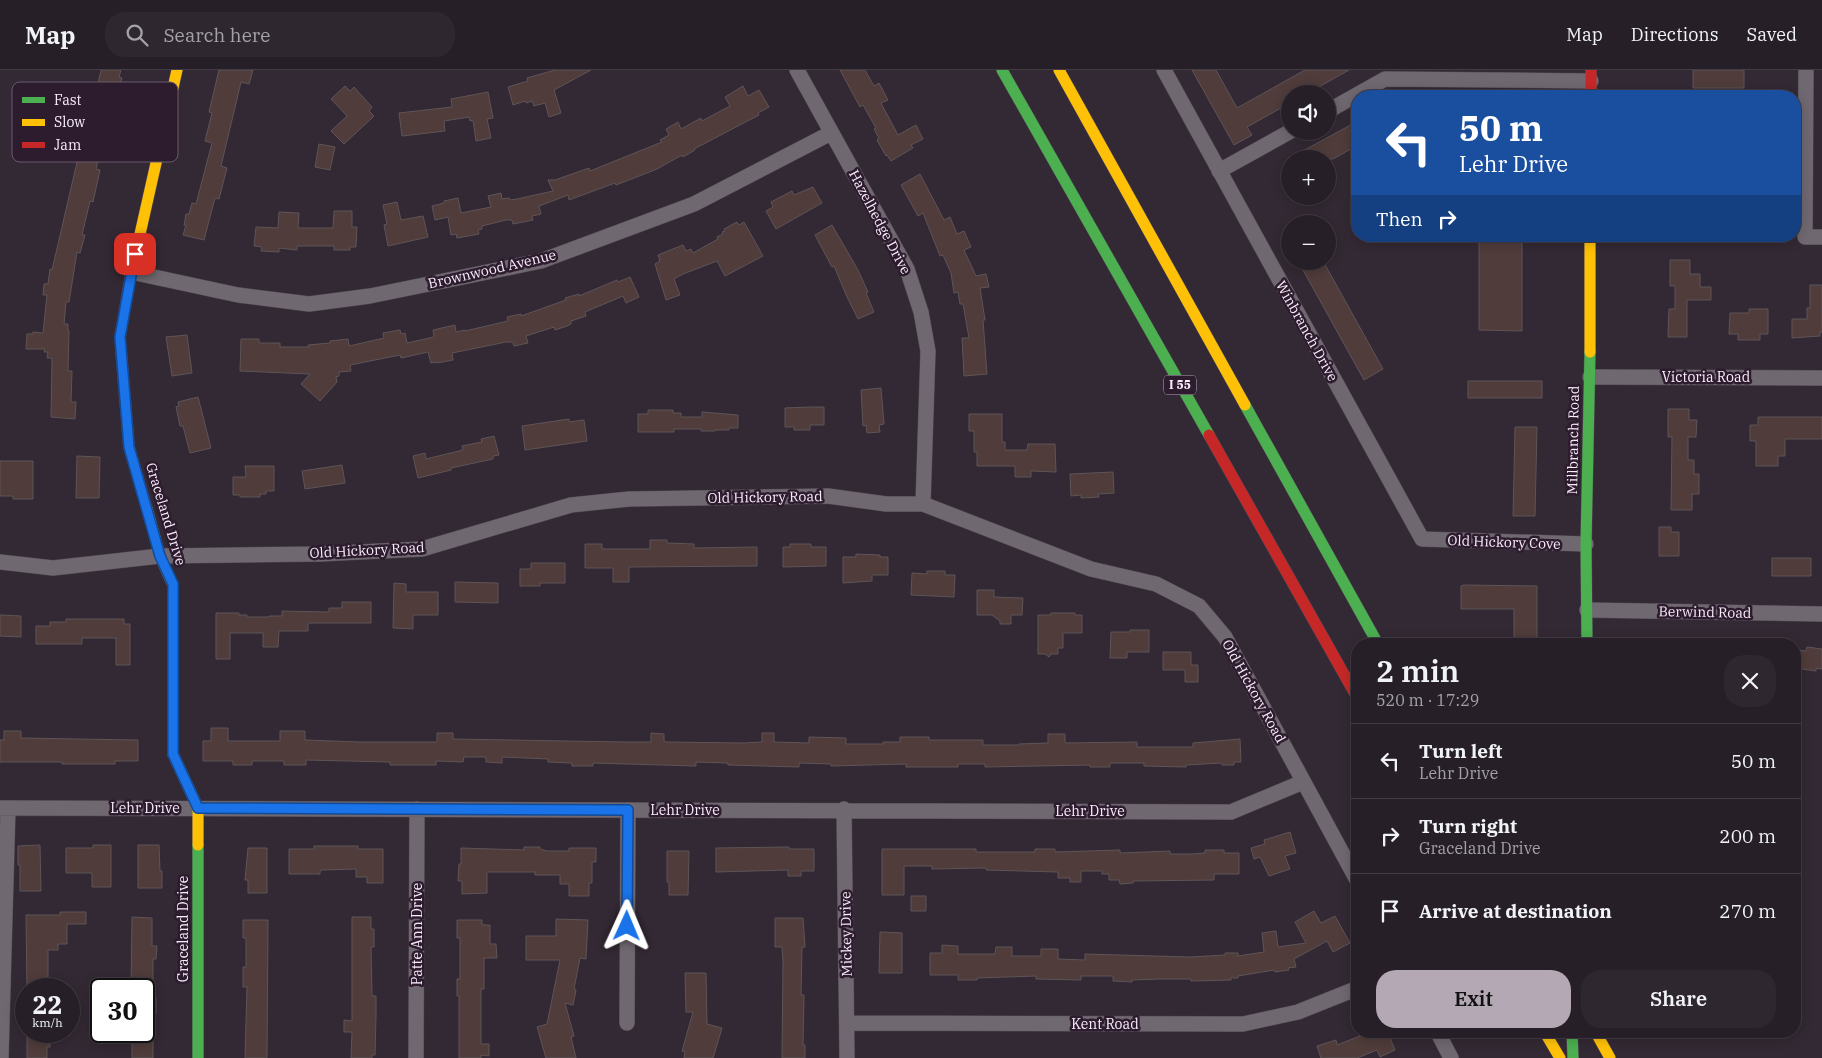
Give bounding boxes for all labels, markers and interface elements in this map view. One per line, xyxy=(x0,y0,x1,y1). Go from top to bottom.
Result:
search box xyxy=(105,12,455,57)
text: Map xyxy=(25,19,75,51)
icon: search xyxy=(123,21,151,49)
text: Search here xyxy=(163,23,270,47)
text: Map xyxy=(1566,23,1603,46)
text: Directions xyxy=(1631,23,1719,46)
text: Saved xyxy=(1747,23,1797,46)
legend xyxy=(12,82,178,162)
map controls xyxy=(1281,85,1336,270)
button: sound xyxy=(1281,85,1336,140)
text: Fast xyxy=(54,91,82,109)
text: 50 m xyxy=(1459,105,1543,151)
icon: left xyxy=(1376,110,1441,175)
text: Slow xyxy=(54,113,85,131)
text: Jam xyxy=(54,136,81,154)
text: Lehr Drive xyxy=(1459,149,1568,178)
button: + xyxy=(1281,150,1336,205)
street label: Hazelhedge Drive xyxy=(845,167,915,277)
icon: right xyxy=(1433,205,1461,233)
text: Then xyxy=(1376,207,1423,231)
button: − xyxy=(1281,215,1336,270)
pin xyxy=(114,233,156,275)
icon: arrive xyxy=(121,240,149,268)
street label: Brownwood Avenue xyxy=(426,246,558,292)
street label: Winbranch Drive xyxy=(1272,277,1342,385)
street label: Victoria Road xyxy=(1662,368,1751,386)
road number: I 55 xyxy=(1164,376,1196,394)
street label: Millbranch Road xyxy=(1563,385,1583,495)
street label: Graceland Drive xyxy=(142,460,190,568)
street label: Old Hickory Road xyxy=(707,487,823,507)
street label: Old Hickory Cove xyxy=(1447,531,1561,553)
street label: Old Hickory Road xyxy=(309,538,425,562)
street label: Berwind Road xyxy=(1658,602,1752,622)
street label: Old Hickory Road xyxy=(1218,636,1290,746)
text: 2 min xyxy=(1376,651,1459,690)
button: close xyxy=(1724,655,1776,707)
text: 520 m · 17:29 xyxy=(1376,690,1479,710)
text: Turn left xyxy=(1419,739,1502,763)
icon: left xyxy=(1376,747,1404,775)
text: 50 m xyxy=(1731,749,1776,773)
text: Lehr Drive xyxy=(1419,763,1498,783)
street label: Lehr Drive xyxy=(110,799,180,817)
street label: Lehr Drive xyxy=(650,801,720,819)
street label: Lehr Drive xyxy=(1055,802,1125,820)
text: Turn right xyxy=(1419,814,1517,838)
icon: right xyxy=(1376,822,1404,850)
text: 200 m xyxy=(1719,824,1776,848)
text: Graceland Drive xyxy=(1419,838,1541,858)
street label: Graceland Drive xyxy=(174,876,192,982)
street label: Patte Ann Drive xyxy=(408,883,426,985)
street label: Mickey Drive xyxy=(836,891,856,977)
icon: arrive xyxy=(1376,897,1404,925)
position arrow xyxy=(600,899,652,951)
text: Arrive at destination xyxy=(1419,899,1612,923)
text: 270 m xyxy=(1719,899,1776,923)
button: Exit xyxy=(1376,970,1571,1028)
button: Share xyxy=(1581,970,1776,1028)
speed limit sign: 30 xyxy=(90,978,155,1043)
text: 22 xyxy=(32,988,63,1021)
text: km/h xyxy=(32,1015,63,1030)
street label: Kent Road xyxy=(1071,1015,1139,1033)

